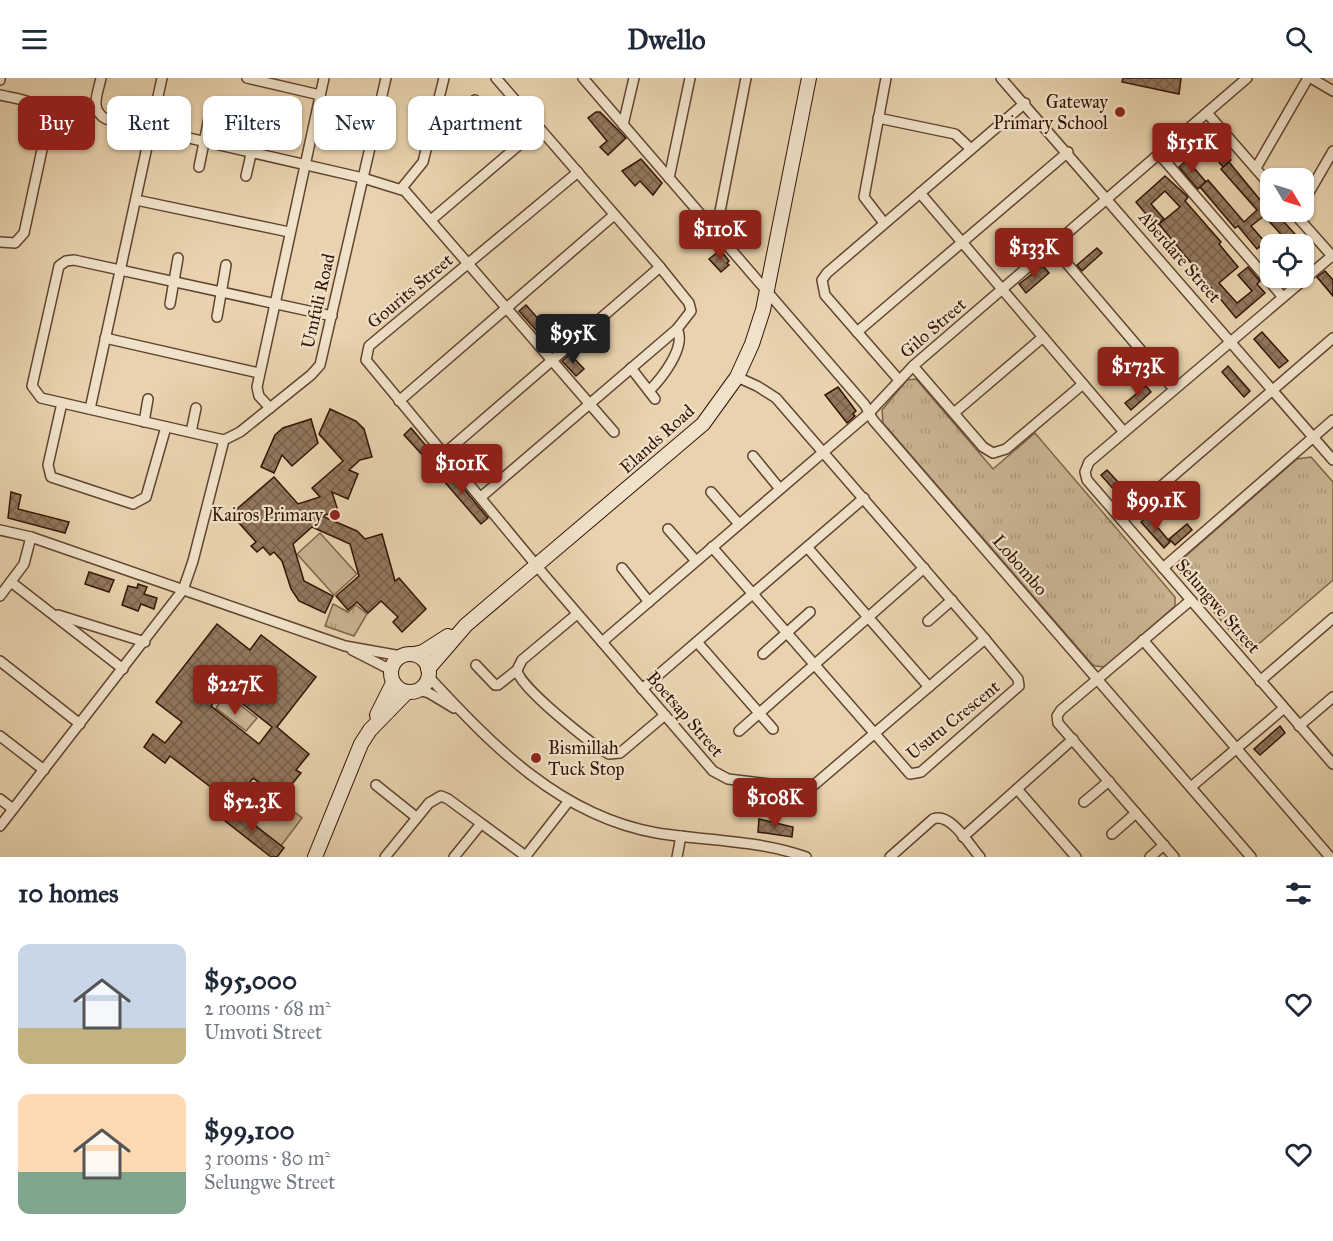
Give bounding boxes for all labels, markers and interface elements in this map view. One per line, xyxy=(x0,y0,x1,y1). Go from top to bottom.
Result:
icon: menu xyxy=(18,23,51,56)
text: Dwello xyxy=(627,23,706,56)
icon: search xyxy=(1282,23,1315,56)
place label: Gateway Primary School xyxy=(993,91,1109,134)
chip: Buy xyxy=(18,96,95,150)
chip: Rent xyxy=(107,96,191,150)
chip: Filters xyxy=(203,96,302,150)
chip: New xyxy=(314,96,396,150)
chip: Apartment xyxy=(408,96,544,150)
marker: Gateway Primary School xyxy=(1113,105,1127,119)
pin: $151K xyxy=(1150,123,1234,174)
text: $151K xyxy=(1166,130,1218,154)
north arrow xyxy=(1260,168,1314,222)
map controls xyxy=(1260,168,1314,288)
street label: Aberdare Street xyxy=(1134,206,1226,308)
pin: $110K xyxy=(678,210,762,261)
text: $110K xyxy=(693,217,747,241)
pin: $133K xyxy=(992,228,1076,279)
button: locate xyxy=(1260,234,1314,288)
text: $133K xyxy=(1009,235,1059,259)
street label: Gourits Street xyxy=(363,248,458,333)
street label: Umfuli Road xyxy=(296,251,340,351)
street label: Gilo Street xyxy=(895,293,971,363)
pin: $95K xyxy=(537,314,609,365)
text: $95K xyxy=(550,321,596,345)
pin: $173K xyxy=(1096,347,1180,398)
text: $173K xyxy=(1112,354,1164,378)
street label: Elands Road xyxy=(615,400,699,478)
pin: $101K xyxy=(420,444,504,495)
text: $101K xyxy=(435,451,489,475)
pin: $99.1K xyxy=(1107,481,1205,532)
text: $99.1K xyxy=(1126,488,1186,512)
place label: Kairos Primary xyxy=(212,504,324,526)
marker: Kairos Primary xyxy=(328,508,342,522)
street label: Lobombo xyxy=(988,530,1052,600)
street label: Selungwe Street xyxy=(1170,554,1266,659)
pin: $227K xyxy=(193,665,277,716)
street label: Boetsap Street xyxy=(642,666,729,762)
text: $227K xyxy=(207,672,263,696)
street label: Usutu Crescent xyxy=(902,675,1005,764)
place label: Bismillah Tuck Stop xyxy=(548,737,624,780)
marker: Bismillah Tuck Stop xyxy=(529,751,543,765)
pin: $108K xyxy=(733,778,817,829)
pin: $52.3K xyxy=(203,782,301,833)
text: $108K xyxy=(747,785,803,809)
text: $52.3K xyxy=(223,789,281,813)
text: 10 homes xyxy=(18,877,119,909)
icon: filters xyxy=(1282,877,1315,910)
text: $95,000 xyxy=(204,964,297,996)
icon: home xyxy=(66,968,138,1040)
icon: heart xyxy=(1282,988,1315,1021)
text: 2 rooms · 68 m² xyxy=(204,996,331,1020)
text: Umvoti Street xyxy=(204,1020,322,1044)
text: $99,100 xyxy=(204,1114,295,1146)
icon: home xyxy=(66,1118,138,1190)
icon: heart xyxy=(1282,1138,1315,1171)
text: 3 rooms · 80 m² xyxy=(204,1146,330,1170)
text: Selungwe Street xyxy=(204,1170,335,1194)

